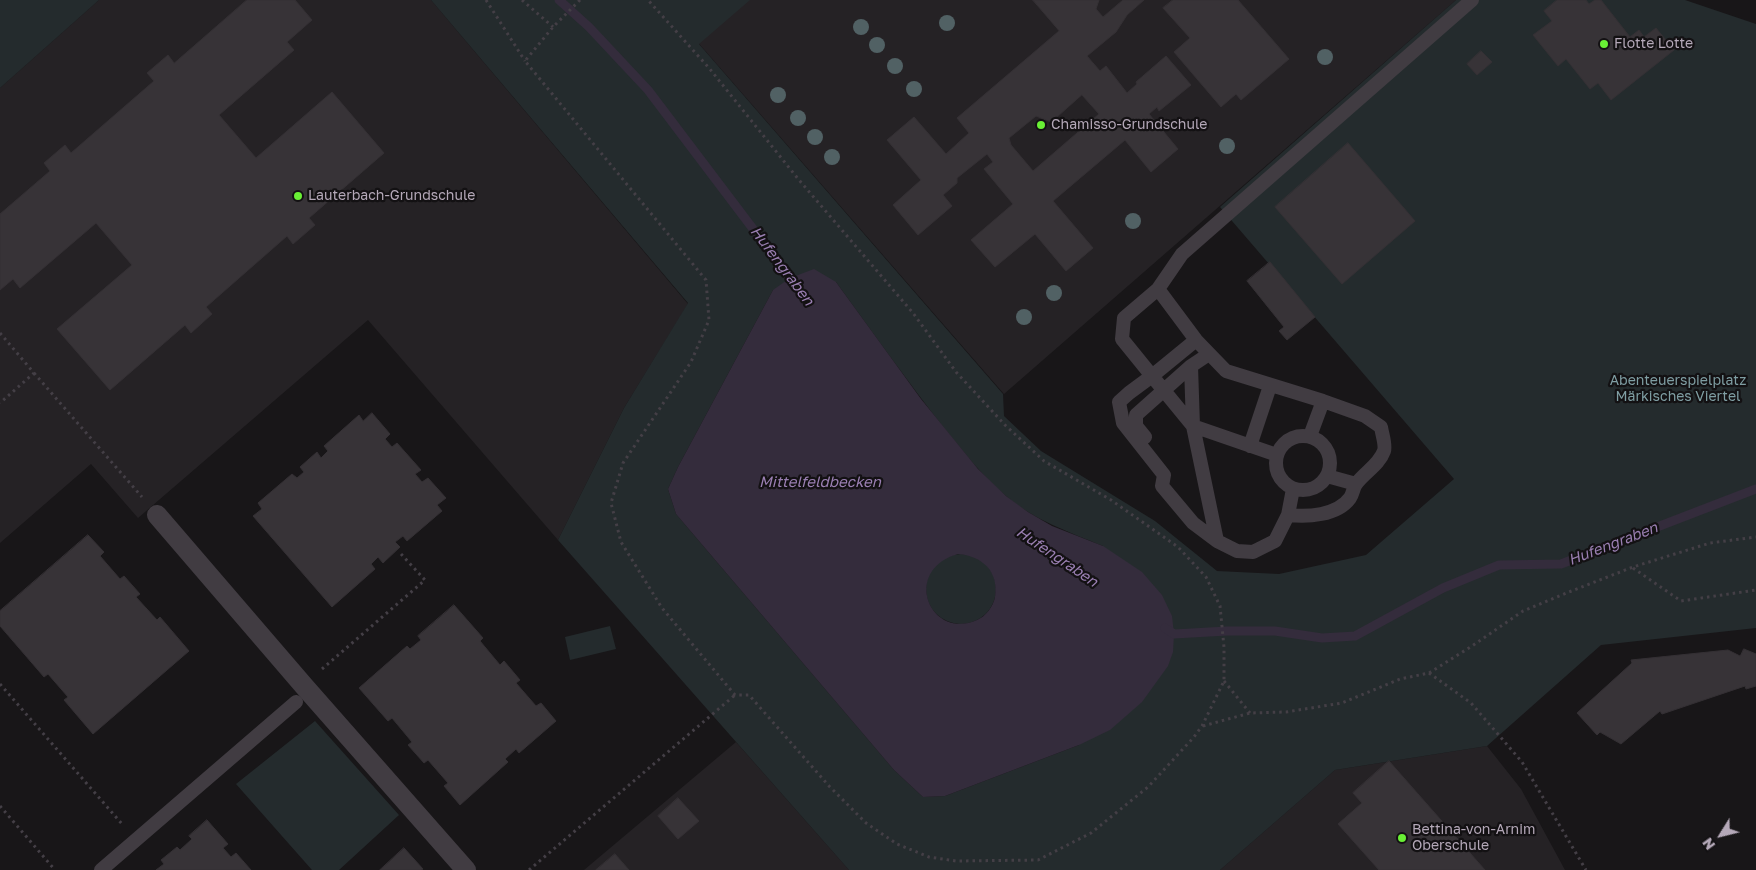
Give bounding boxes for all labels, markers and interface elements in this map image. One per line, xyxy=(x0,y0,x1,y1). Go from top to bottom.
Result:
place label: Flotte Lotte xyxy=(1614,36,1693,52)
marker: Flotte Lotte xyxy=(1598,38,1610,50)
place label: Chamisso-Grundschule xyxy=(1051,117,1207,133)
marker: Chamisso-Grundschule xyxy=(1035,119,1047,131)
place label: Lauterbach-Grundschule xyxy=(308,188,475,204)
marker: Lauterbach-Grundschule xyxy=(292,190,304,202)
water label: Hufengraben xyxy=(746,223,818,309)
park label: Abenteuerspielplatz Märkisches Viertel xyxy=(1610,373,1746,406)
water label: Mittelfeldbecken xyxy=(759,473,881,491)
water label: Hufengraben xyxy=(1566,519,1660,569)
water label: Hufengraben xyxy=(1013,523,1101,591)
north arrow xyxy=(1696,810,1746,860)
place label: Bettina-von-Arnim Oberschule xyxy=(1412,822,1535,854)
marker: Bettina-von-Arnim Oberschule xyxy=(1396,832,1408,844)
text: N xyxy=(1698,835,1718,853)

